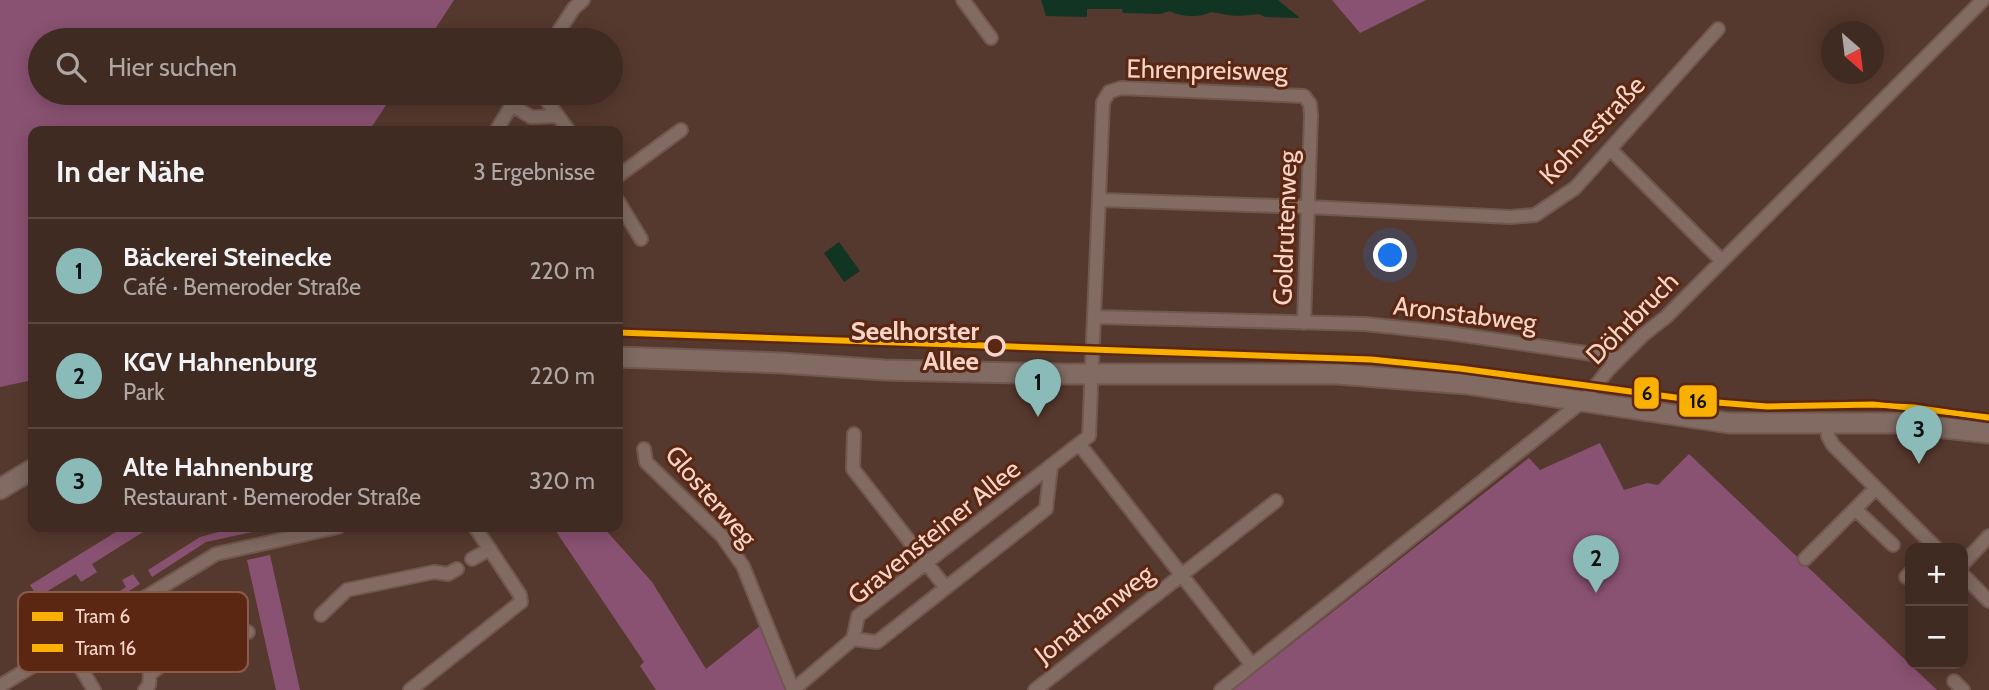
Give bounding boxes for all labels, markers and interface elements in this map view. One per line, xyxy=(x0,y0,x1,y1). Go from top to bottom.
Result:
north arrow xyxy=(1821,21,1884,84)
search box xyxy=(28,28,623,105)
icon: search xyxy=(52,48,90,86)
text: Hier suchen xyxy=(108,51,237,83)
street label: Ehrenpreisweg xyxy=(1126,53,1289,87)
street label: Kohnestraße xyxy=(1532,69,1652,191)
street label: Goldrutenweg xyxy=(1266,149,1304,306)
text: In der Nähe xyxy=(56,153,205,190)
text: 3 Ergebnisse xyxy=(473,158,595,186)
your location xyxy=(1373,238,1407,272)
text: Bäckerei Steinecke xyxy=(123,241,332,273)
text: 1 xyxy=(75,257,83,285)
text: 220 m xyxy=(529,257,595,285)
street label: Döhrbruch xyxy=(1579,265,1685,371)
text: Café · Bemeroder Straße xyxy=(123,273,361,301)
street label: Aronstabweg xyxy=(1392,289,1539,339)
place label: Seelhorster Allee xyxy=(851,315,979,377)
marker: Seelhorster Allee xyxy=(985,336,1005,356)
text: KGV Hahnenburg xyxy=(123,346,317,378)
pin: 1 xyxy=(1015,359,1061,417)
text: 2 xyxy=(73,362,85,390)
text: 220 m xyxy=(529,362,595,390)
line badge: 6 xyxy=(1633,376,1660,410)
text: Park xyxy=(123,378,164,406)
text: 6 xyxy=(1642,382,1652,405)
line badge: 16 xyxy=(1678,384,1718,418)
text: 16 xyxy=(1689,390,1707,413)
pin: 3 xyxy=(1896,406,1942,464)
street label: Glosterweg xyxy=(658,439,764,554)
text: Alte Hahnenburg xyxy=(123,451,313,483)
street label: Gravensteiner Allee xyxy=(841,453,1027,611)
text: 3 xyxy=(73,467,85,495)
text: 320 m xyxy=(529,467,595,495)
text: Restaurant · Bemeroder Straße xyxy=(123,483,421,511)
pin: 2 xyxy=(1573,535,1619,593)
map controls xyxy=(1905,543,1968,669)
button: + xyxy=(1905,543,1968,606)
street label: Jonathanweg xyxy=(1027,557,1161,671)
legend xyxy=(18,592,248,672)
text: Tram 6 xyxy=(75,605,130,628)
button: − xyxy=(1905,606,1968,669)
text: Tram 16 xyxy=(75,637,136,660)

